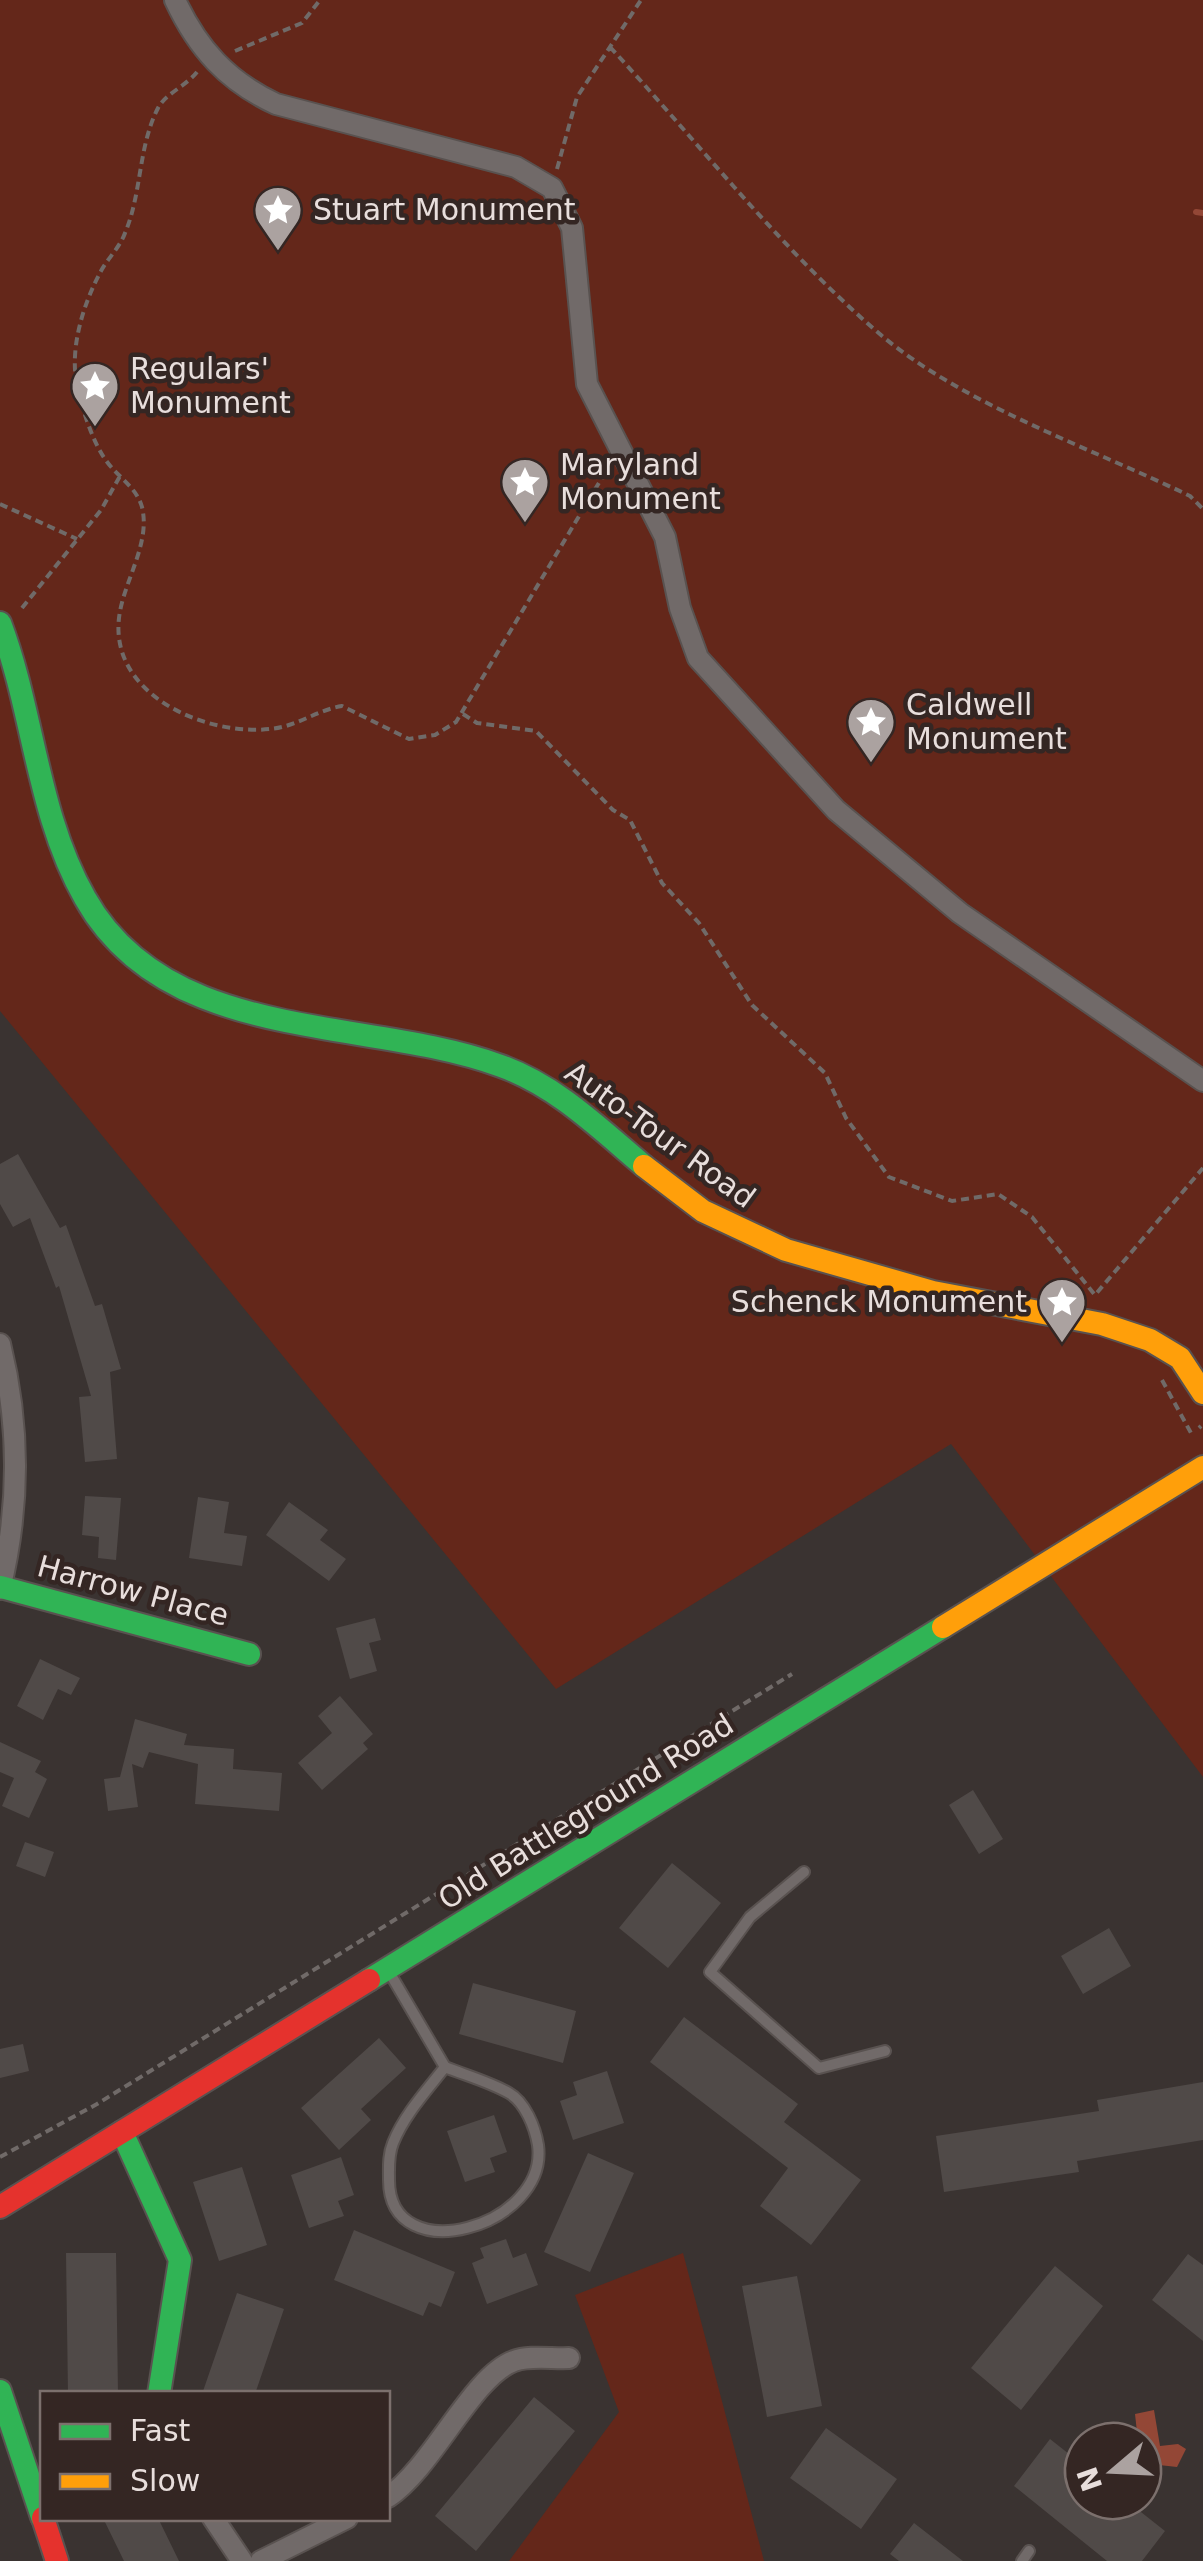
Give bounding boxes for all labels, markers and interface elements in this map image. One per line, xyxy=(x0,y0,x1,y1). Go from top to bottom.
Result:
place icon: Stuart Monument xyxy=(252,184,304,252)
place label: Stuart Monument xyxy=(313,192,576,227)
place label: Regulars' Monument xyxy=(130,351,291,420)
place icon: Regulars' Monument xyxy=(69,360,121,428)
place label: Maryland Monument xyxy=(560,447,721,516)
place icon: Maryland Monument xyxy=(499,456,551,524)
place label: Caldwell Monument xyxy=(906,687,1067,756)
place icon: Caldwell Monument xyxy=(845,696,897,764)
street label: Auto-Tour Road xyxy=(559,1054,762,1215)
place icon: Schenck Monument xyxy=(1036,1276,1088,1344)
place label: Schenck Monument xyxy=(731,1284,1027,1319)
street label: Harrow Place xyxy=(34,1548,233,1633)
street label: Old Battleground Road xyxy=(432,1706,740,1917)
legend xyxy=(40,2391,390,2521)
text: Fast xyxy=(130,2413,191,2448)
north arrow xyxy=(1063,2421,1163,2521)
text: Slow xyxy=(130,2463,200,2498)
text: N xyxy=(1070,2463,1109,2495)

